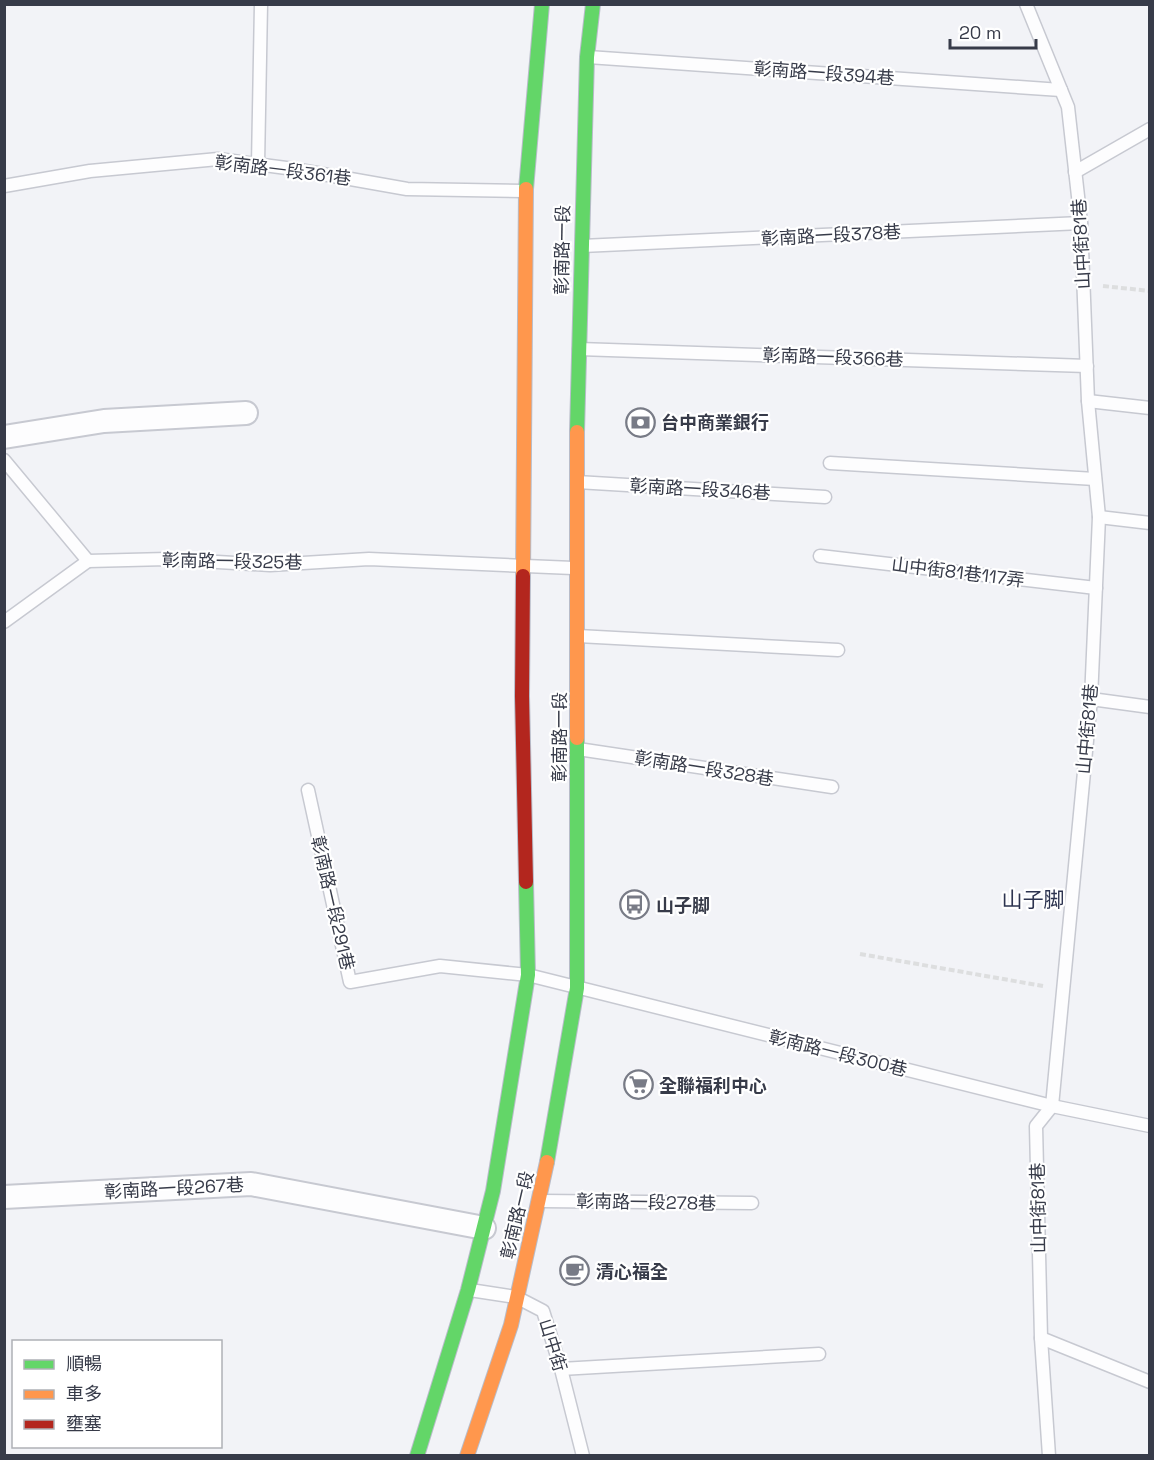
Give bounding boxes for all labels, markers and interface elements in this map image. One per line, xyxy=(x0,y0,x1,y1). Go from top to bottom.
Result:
scale bar xyxy=(950,12,1036,50)
text: 20 m xyxy=(959,21,1002,44)
street label: 彰南路一段394巷 xyxy=(753,57,895,89)
street label: 彰南路一段361巷 xyxy=(213,150,353,190)
street label: 山中街81巷 xyxy=(1067,198,1095,290)
street label: 彰南路一段 xyxy=(550,205,574,295)
street label: 彰南路一段378巷 xyxy=(760,220,902,250)
street label: 彰南路一段366巷 xyxy=(762,343,904,371)
bank icon: 台中商業銀行 xyxy=(624,406,656,438)
place label: 台中商業銀行 xyxy=(661,411,769,434)
street label: 彰南路一段346巷 xyxy=(629,474,771,504)
street label: 彰南路一段325巷 xyxy=(162,548,302,574)
street label: 山中街81巷117弄 xyxy=(890,552,1026,592)
street label: 山中街81巷 xyxy=(1072,683,1102,775)
street label: 彰南路一段 xyxy=(548,692,571,782)
street label: 彰南路一段328巷 xyxy=(633,746,775,790)
street label: 彰南路一段291巷 xyxy=(306,833,360,973)
district label: 山子脚 xyxy=(1002,886,1065,913)
bus stop icon: 山子脚 xyxy=(619,889,651,921)
place label: 山子脚 xyxy=(656,894,710,917)
street label: 彰南路一段300巷 xyxy=(766,1025,910,1081)
supermarket icon: 全聯福利中心 xyxy=(622,1069,654,1101)
place label: 全聯福利中心 xyxy=(659,1074,767,1097)
street label: 山中街81巷 xyxy=(1026,1162,1050,1254)
street label: 彰南路一段 xyxy=(496,1169,538,1261)
street label: 彰南路一段267巷 xyxy=(104,1173,244,1203)
street label: 彰南路一段278巷 xyxy=(576,1189,716,1215)
cafe icon: 清心福全 xyxy=(559,1255,591,1287)
place label: 清心福全 xyxy=(596,1260,668,1283)
street label: 山中街 xyxy=(534,1316,572,1374)
legend xyxy=(12,1340,222,1448)
text: 順暢 xyxy=(66,1352,102,1375)
text: 車多 xyxy=(66,1382,102,1405)
text: 壅塞 xyxy=(66,1412,102,1435)

